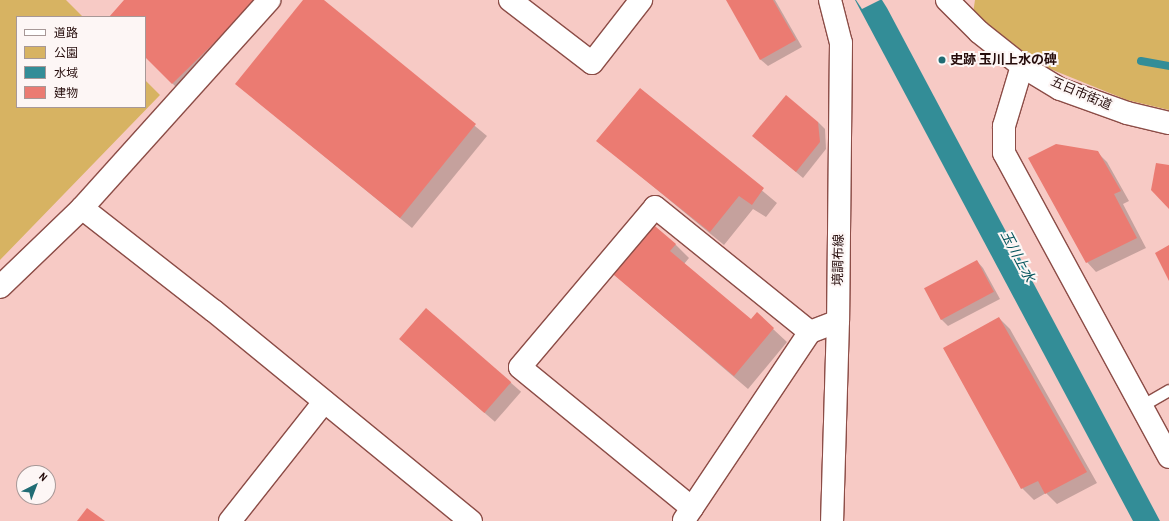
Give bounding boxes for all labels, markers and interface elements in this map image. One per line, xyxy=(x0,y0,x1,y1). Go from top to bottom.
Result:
legend xyxy=(16,16,146,108)
text: 道路 xyxy=(54,25,78,41)
text: 公園 xyxy=(54,45,78,61)
place label: 史跡 玉川上水の碑 xyxy=(950,52,1057,68)
marker: 史跡 玉川上水の碑 xyxy=(937,55,947,65)
text: 水域 xyxy=(54,65,78,81)
street label: 五日市街道 xyxy=(1048,74,1114,114)
text: 建物 xyxy=(54,85,78,101)
water label: 玉川上水 xyxy=(997,227,1039,285)
street label: 境調布線 xyxy=(831,234,847,286)
north arrow xyxy=(16,465,56,505)
text: N xyxy=(36,469,50,484)

